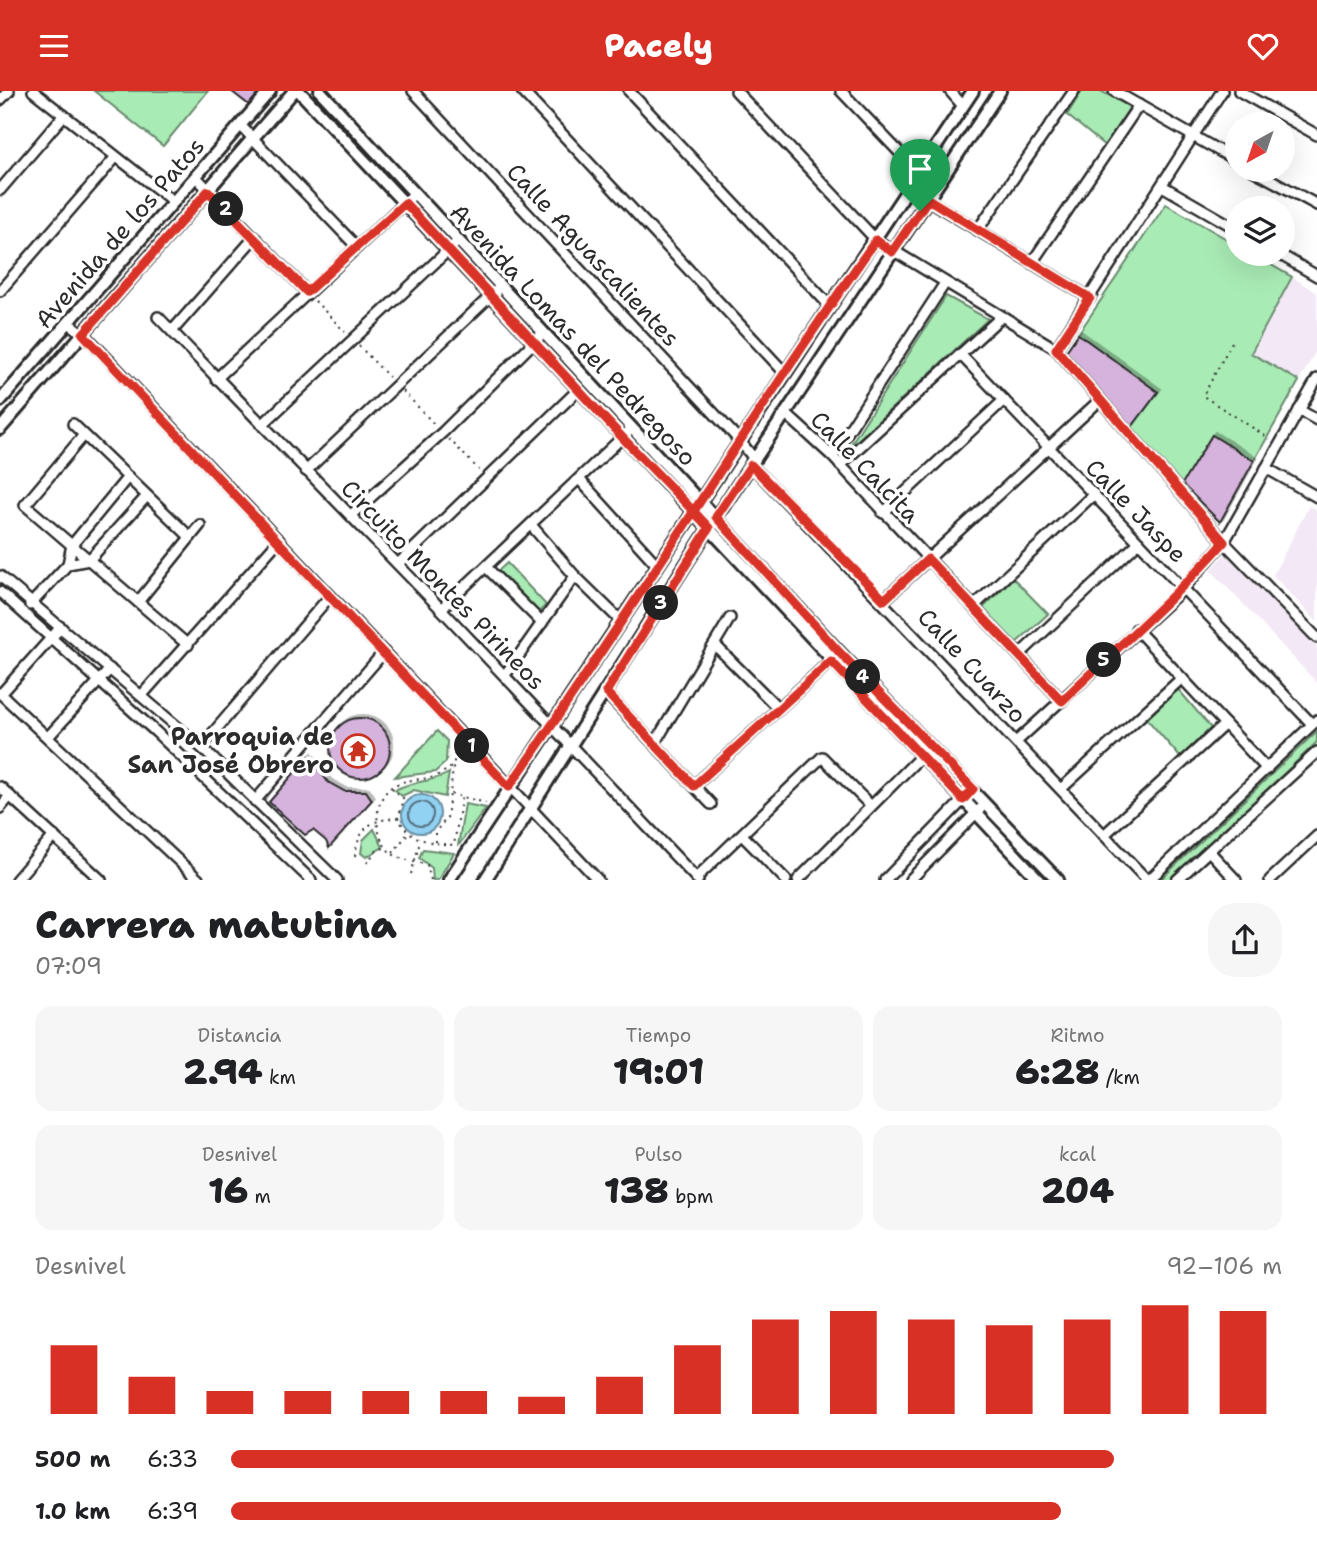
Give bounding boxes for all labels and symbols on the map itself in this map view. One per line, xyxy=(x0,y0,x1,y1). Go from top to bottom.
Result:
north arrow xyxy=(1225,112,1295,182)
street label: Avenida de los Patos xyxy=(28,131,212,335)
pin xyxy=(890,139,950,211)
street label: Calle Aguascalientes xyxy=(499,156,687,354)
pin: 2 xyxy=(208,191,244,227)
street label: Avenida Lomas del Pedregoso xyxy=(443,197,703,473)
street label: Calle Calcita xyxy=(803,404,927,530)
street label: Calle Jaspe xyxy=(1078,452,1194,570)
street label: Circuito Montes Pirineos xyxy=(334,473,552,697)
pin: 3 xyxy=(644,585,678,621)
street label: Calle Cuarzo xyxy=(910,602,1034,730)
pin: 5 xyxy=(1086,643,1122,677)
pin: 4 xyxy=(846,659,880,695)
place label: Parroquia de San José Obrero xyxy=(127,721,334,781)
pin: 1 xyxy=(454,729,490,763)
temple icon: Parroquia de San José Obrero xyxy=(339,732,377,770)

